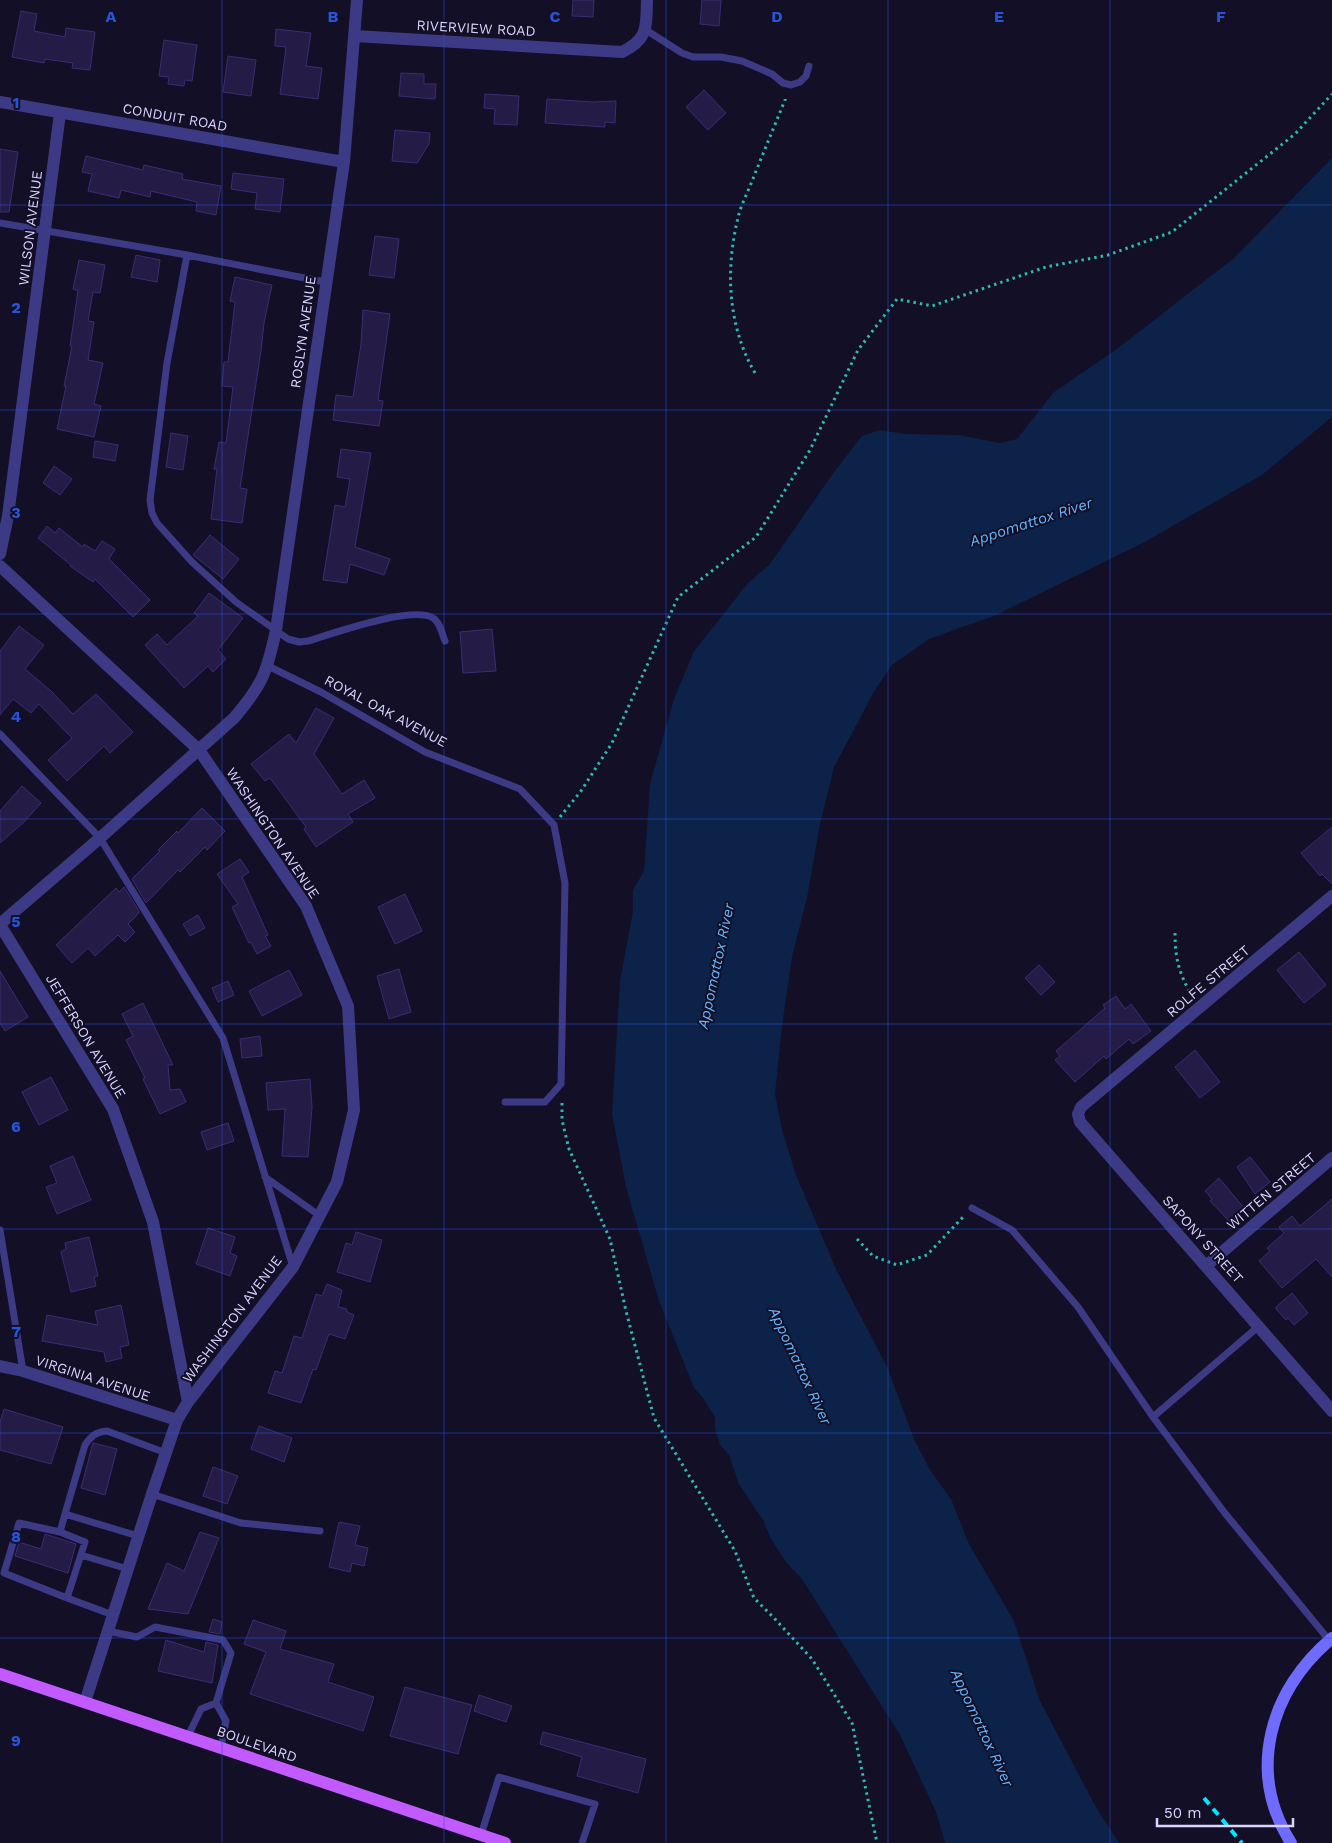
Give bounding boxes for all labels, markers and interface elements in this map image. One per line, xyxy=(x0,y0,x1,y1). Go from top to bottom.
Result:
text: A xyxy=(106,7,117,26)
text: B xyxy=(328,7,339,26)
text: C xyxy=(550,7,561,26)
text: D xyxy=(771,7,783,26)
text: E xyxy=(994,7,1004,26)
text: F xyxy=(1216,7,1226,26)
street label: RIVERVIEW ROAD xyxy=(416,17,536,39)
text: 1 xyxy=(13,93,19,112)
street label: CONDUIT ROAD xyxy=(121,100,229,134)
street label: WILSON AVENUE xyxy=(15,170,45,286)
street label: ROSLYN AVENUE xyxy=(287,275,319,389)
text: 2 xyxy=(11,298,21,317)
water label: Appomattox River xyxy=(966,493,1096,551)
text: 3 xyxy=(11,503,21,522)
street label: ROYAL OAK AVENUE xyxy=(322,672,450,750)
text: 4 xyxy=(11,707,21,726)
street label: WASHINGTON AVENUE xyxy=(223,765,323,902)
water label: Appomattox River xyxy=(694,900,738,1031)
text: 5 xyxy=(11,912,21,931)
street label: ROLFE STREET xyxy=(1163,941,1253,1020)
street label: JEFFERSON AVENUE xyxy=(43,971,129,1101)
text: 6 xyxy=(11,1117,21,1136)
street label: WITTEN STREET xyxy=(1223,1149,1319,1233)
street label: SAPONY STREET xyxy=(1160,1192,1247,1286)
street label: WASHINGTON AVENUE xyxy=(179,1253,285,1385)
water label: Appomattox River xyxy=(764,1303,836,1429)
text: 7 xyxy=(11,1322,21,1341)
street label: VIRGINIA AVENUE xyxy=(34,1352,152,1404)
text: 8 xyxy=(11,1527,21,1546)
water label: Appomattox River xyxy=(946,1665,1018,1791)
street label: BOULEVARD xyxy=(215,1723,299,1765)
text: 9 xyxy=(11,1731,21,1750)
scale bar xyxy=(1157,1796,1293,1828)
text: 50 m xyxy=(1164,1804,1201,1822)

